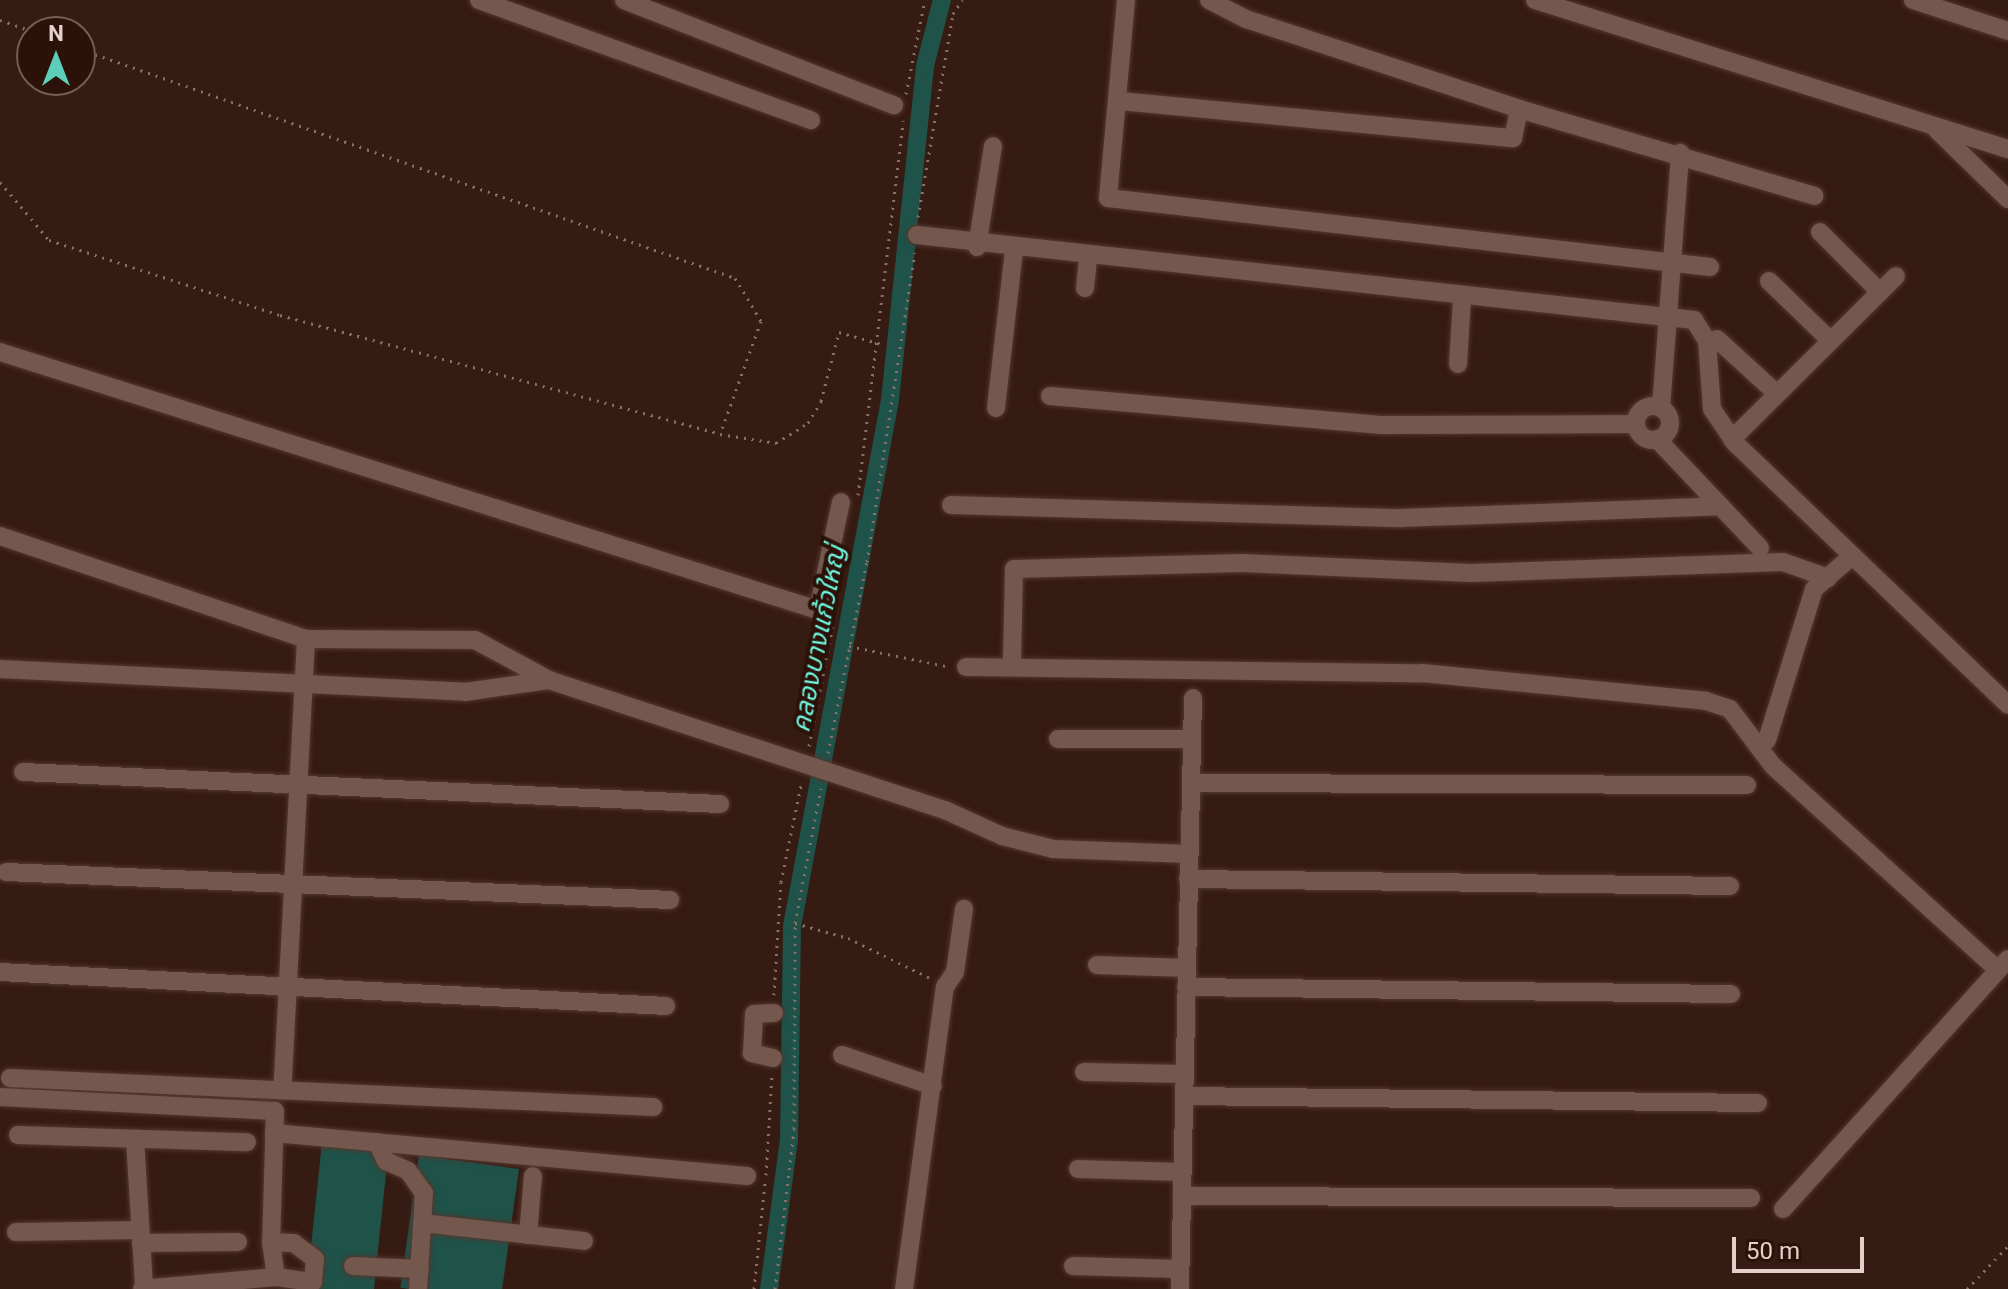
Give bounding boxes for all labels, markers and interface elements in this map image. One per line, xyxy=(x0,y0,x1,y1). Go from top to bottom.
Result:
north arrow xyxy=(16,16,96,96)
text: N xyxy=(48,21,64,46)
water label: คลองบางแก้วใหญ่ xyxy=(786,543,852,735)
scale bar xyxy=(1736,1221,1868,1271)
text: 50 m xyxy=(1746,1237,1800,1265)

